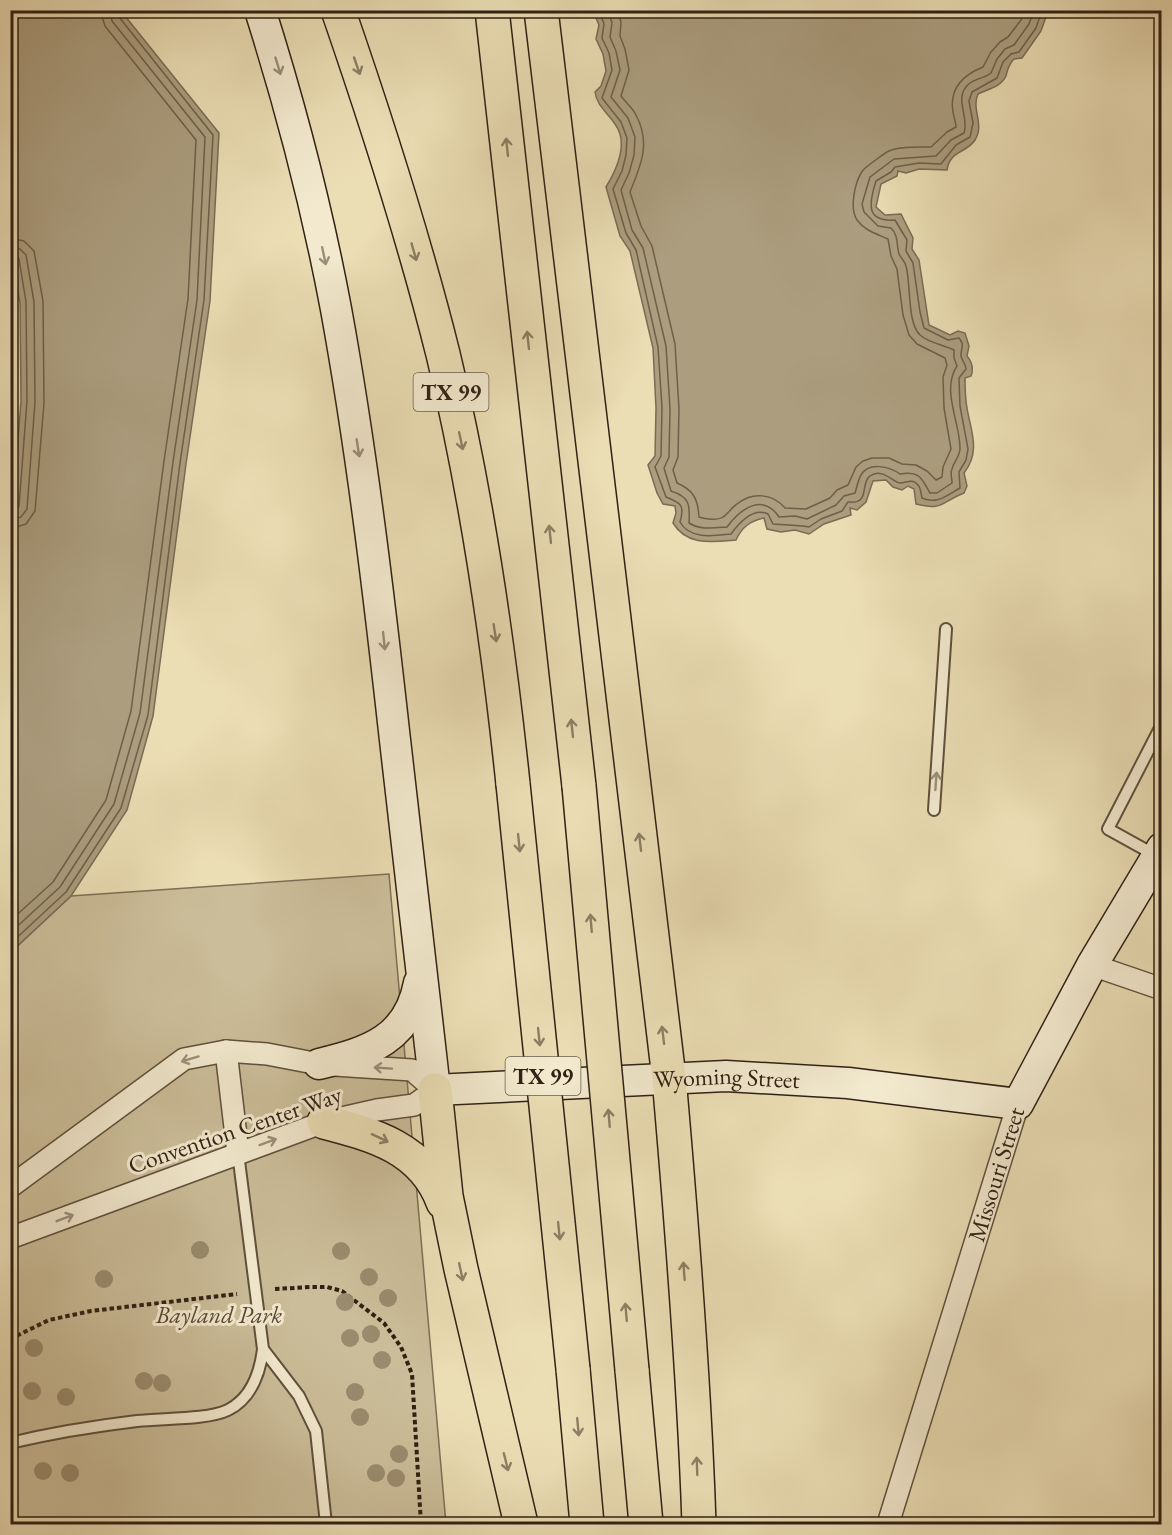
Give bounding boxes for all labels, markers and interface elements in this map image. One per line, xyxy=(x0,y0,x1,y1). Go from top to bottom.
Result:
one-way arrow xyxy=(273,56,284,75)
one-way arrow xyxy=(352,56,363,75)
one-way arrow xyxy=(501,137,512,157)
one-way arrow xyxy=(409,242,420,261)
one-way arrow xyxy=(319,245,330,265)
one-way arrow xyxy=(522,331,533,351)
road number: TX 99 xyxy=(414,373,488,411)
one-way arrow xyxy=(456,431,467,451)
one-way arrow xyxy=(353,437,364,457)
one-way arrow xyxy=(544,525,555,545)
one-way arrow xyxy=(490,623,501,643)
one-way arrow xyxy=(379,630,390,650)
one-way arrow xyxy=(566,719,577,738)
one-way arrow xyxy=(930,771,941,791)
one-way arrow xyxy=(514,832,525,852)
one-way arrow xyxy=(634,832,645,852)
one-way arrow xyxy=(585,914,596,934)
one-way arrow xyxy=(534,1026,545,1046)
one-way arrow xyxy=(658,1026,669,1046)
one-way arrow xyxy=(181,1054,200,1065)
road number: TX 99 xyxy=(506,1057,580,1095)
street label: Wyoming Street xyxy=(653,1060,801,1095)
one-way arrow xyxy=(374,1063,393,1074)
street label: Convention Center Way xyxy=(124,1078,346,1181)
street label: Missouri Street xyxy=(960,1103,1031,1245)
one-way arrow xyxy=(603,1108,614,1128)
one-way arrow xyxy=(370,1133,388,1145)
one-way arrow xyxy=(258,1136,276,1147)
one-way arrow xyxy=(55,1211,74,1222)
one-way arrow xyxy=(554,1220,565,1240)
one-way arrow xyxy=(456,1262,468,1281)
one-way arrow xyxy=(679,1262,690,1282)
park label: Bayland Park xyxy=(155,1299,282,1330)
one-way arrow xyxy=(620,1302,631,1322)
one-way arrow xyxy=(573,1416,584,1436)
one-way arrow xyxy=(500,1452,512,1471)
one-way arrow xyxy=(691,1457,703,1477)

